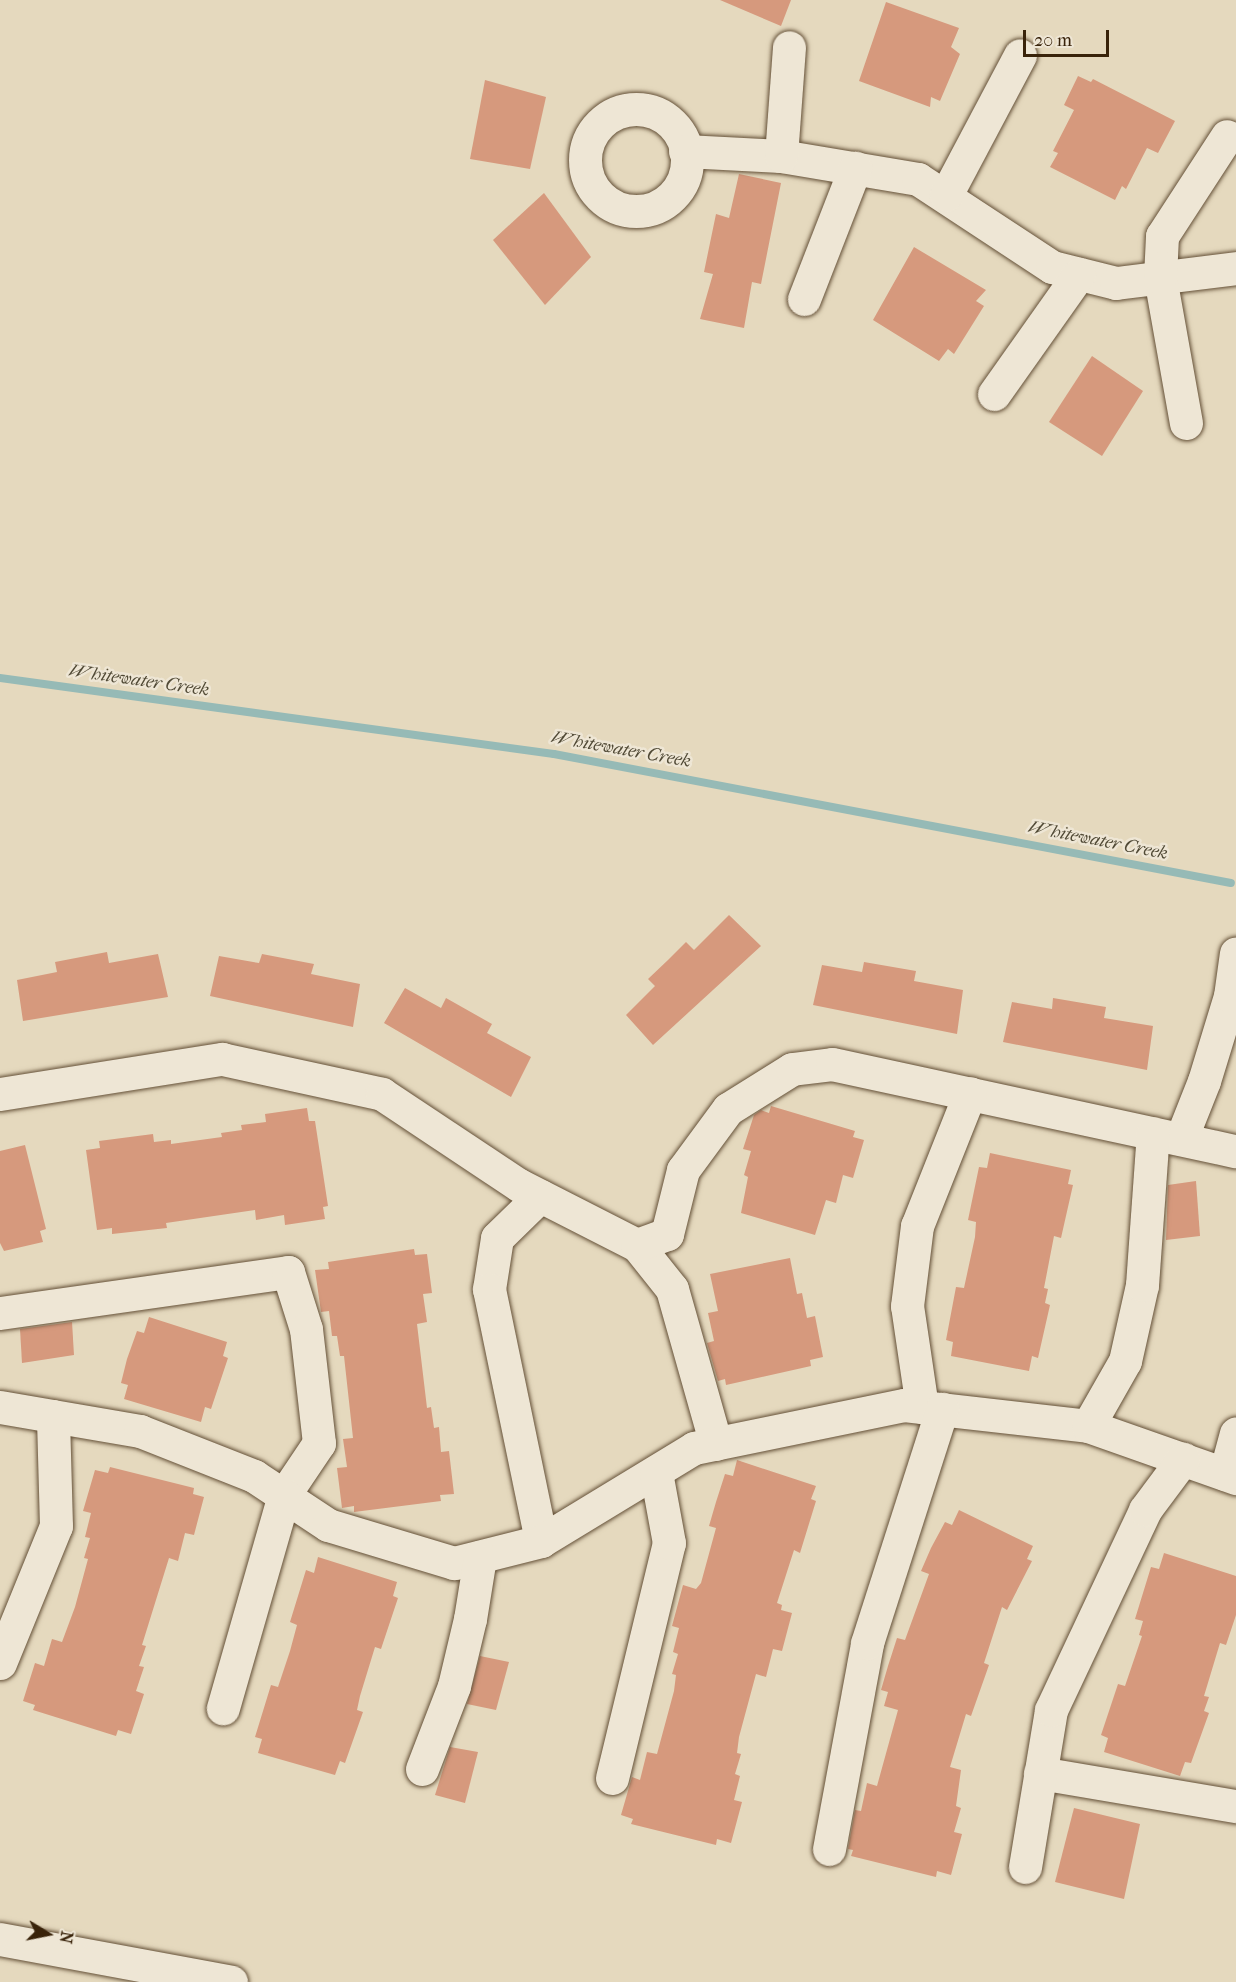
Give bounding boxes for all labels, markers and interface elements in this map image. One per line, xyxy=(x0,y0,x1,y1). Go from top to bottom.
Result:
scale bar xyxy=(1026,18,1112,56)
text: 20 m xyxy=(1034,30,1072,51)
water label: Whitewater Creek xyxy=(67,660,211,702)
water label: Whitewater Creek xyxy=(549,727,693,773)
water label: Whitewater Creek xyxy=(1026,817,1170,865)
north arrow xyxy=(18,1904,78,1964)
text: N xyxy=(56,1930,77,1945)

